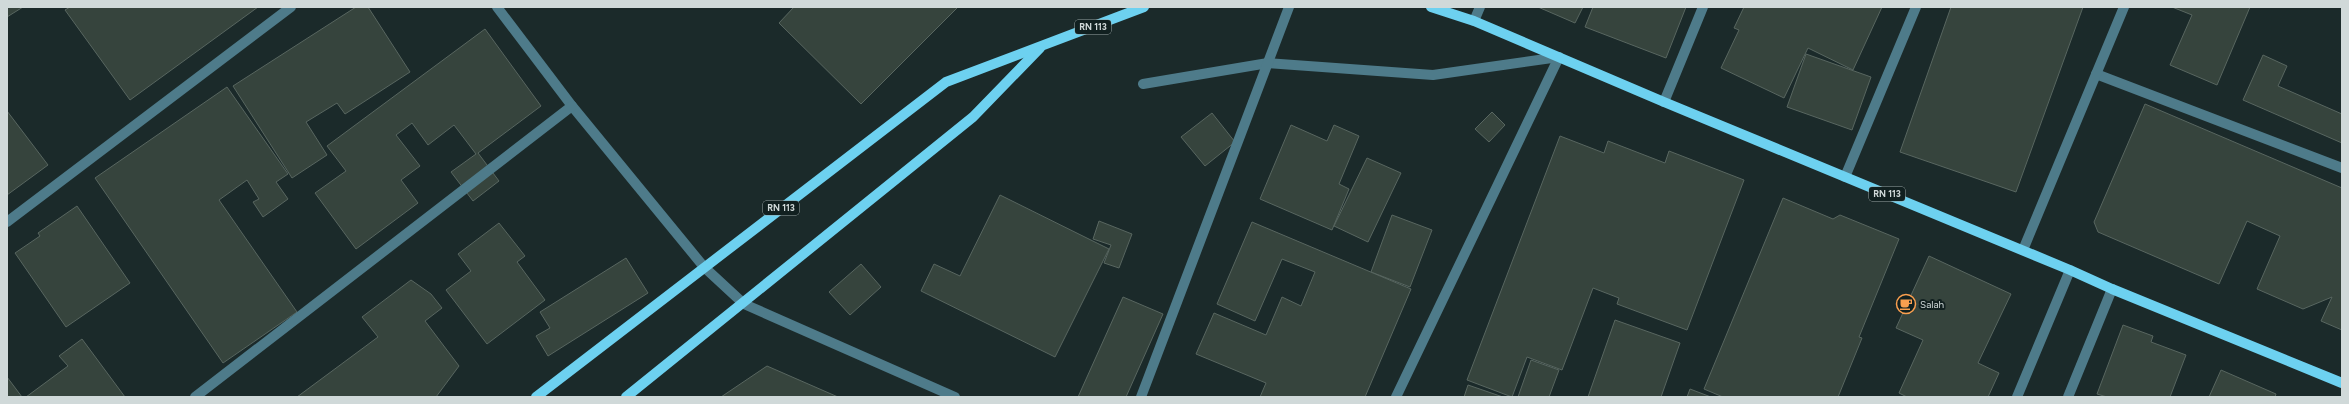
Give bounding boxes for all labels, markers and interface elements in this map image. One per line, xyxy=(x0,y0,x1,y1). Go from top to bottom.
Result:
road number: RN 113 xyxy=(1075,20,1111,34)
road number: RN 113 xyxy=(1869,187,1905,201)
road number: RN 113 xyxy=(763,201,799,215)
cafe icon: Salah xyxy=(1895,293,1917,315)
place label: Salah xyxy=(1920,298,1945,311)

